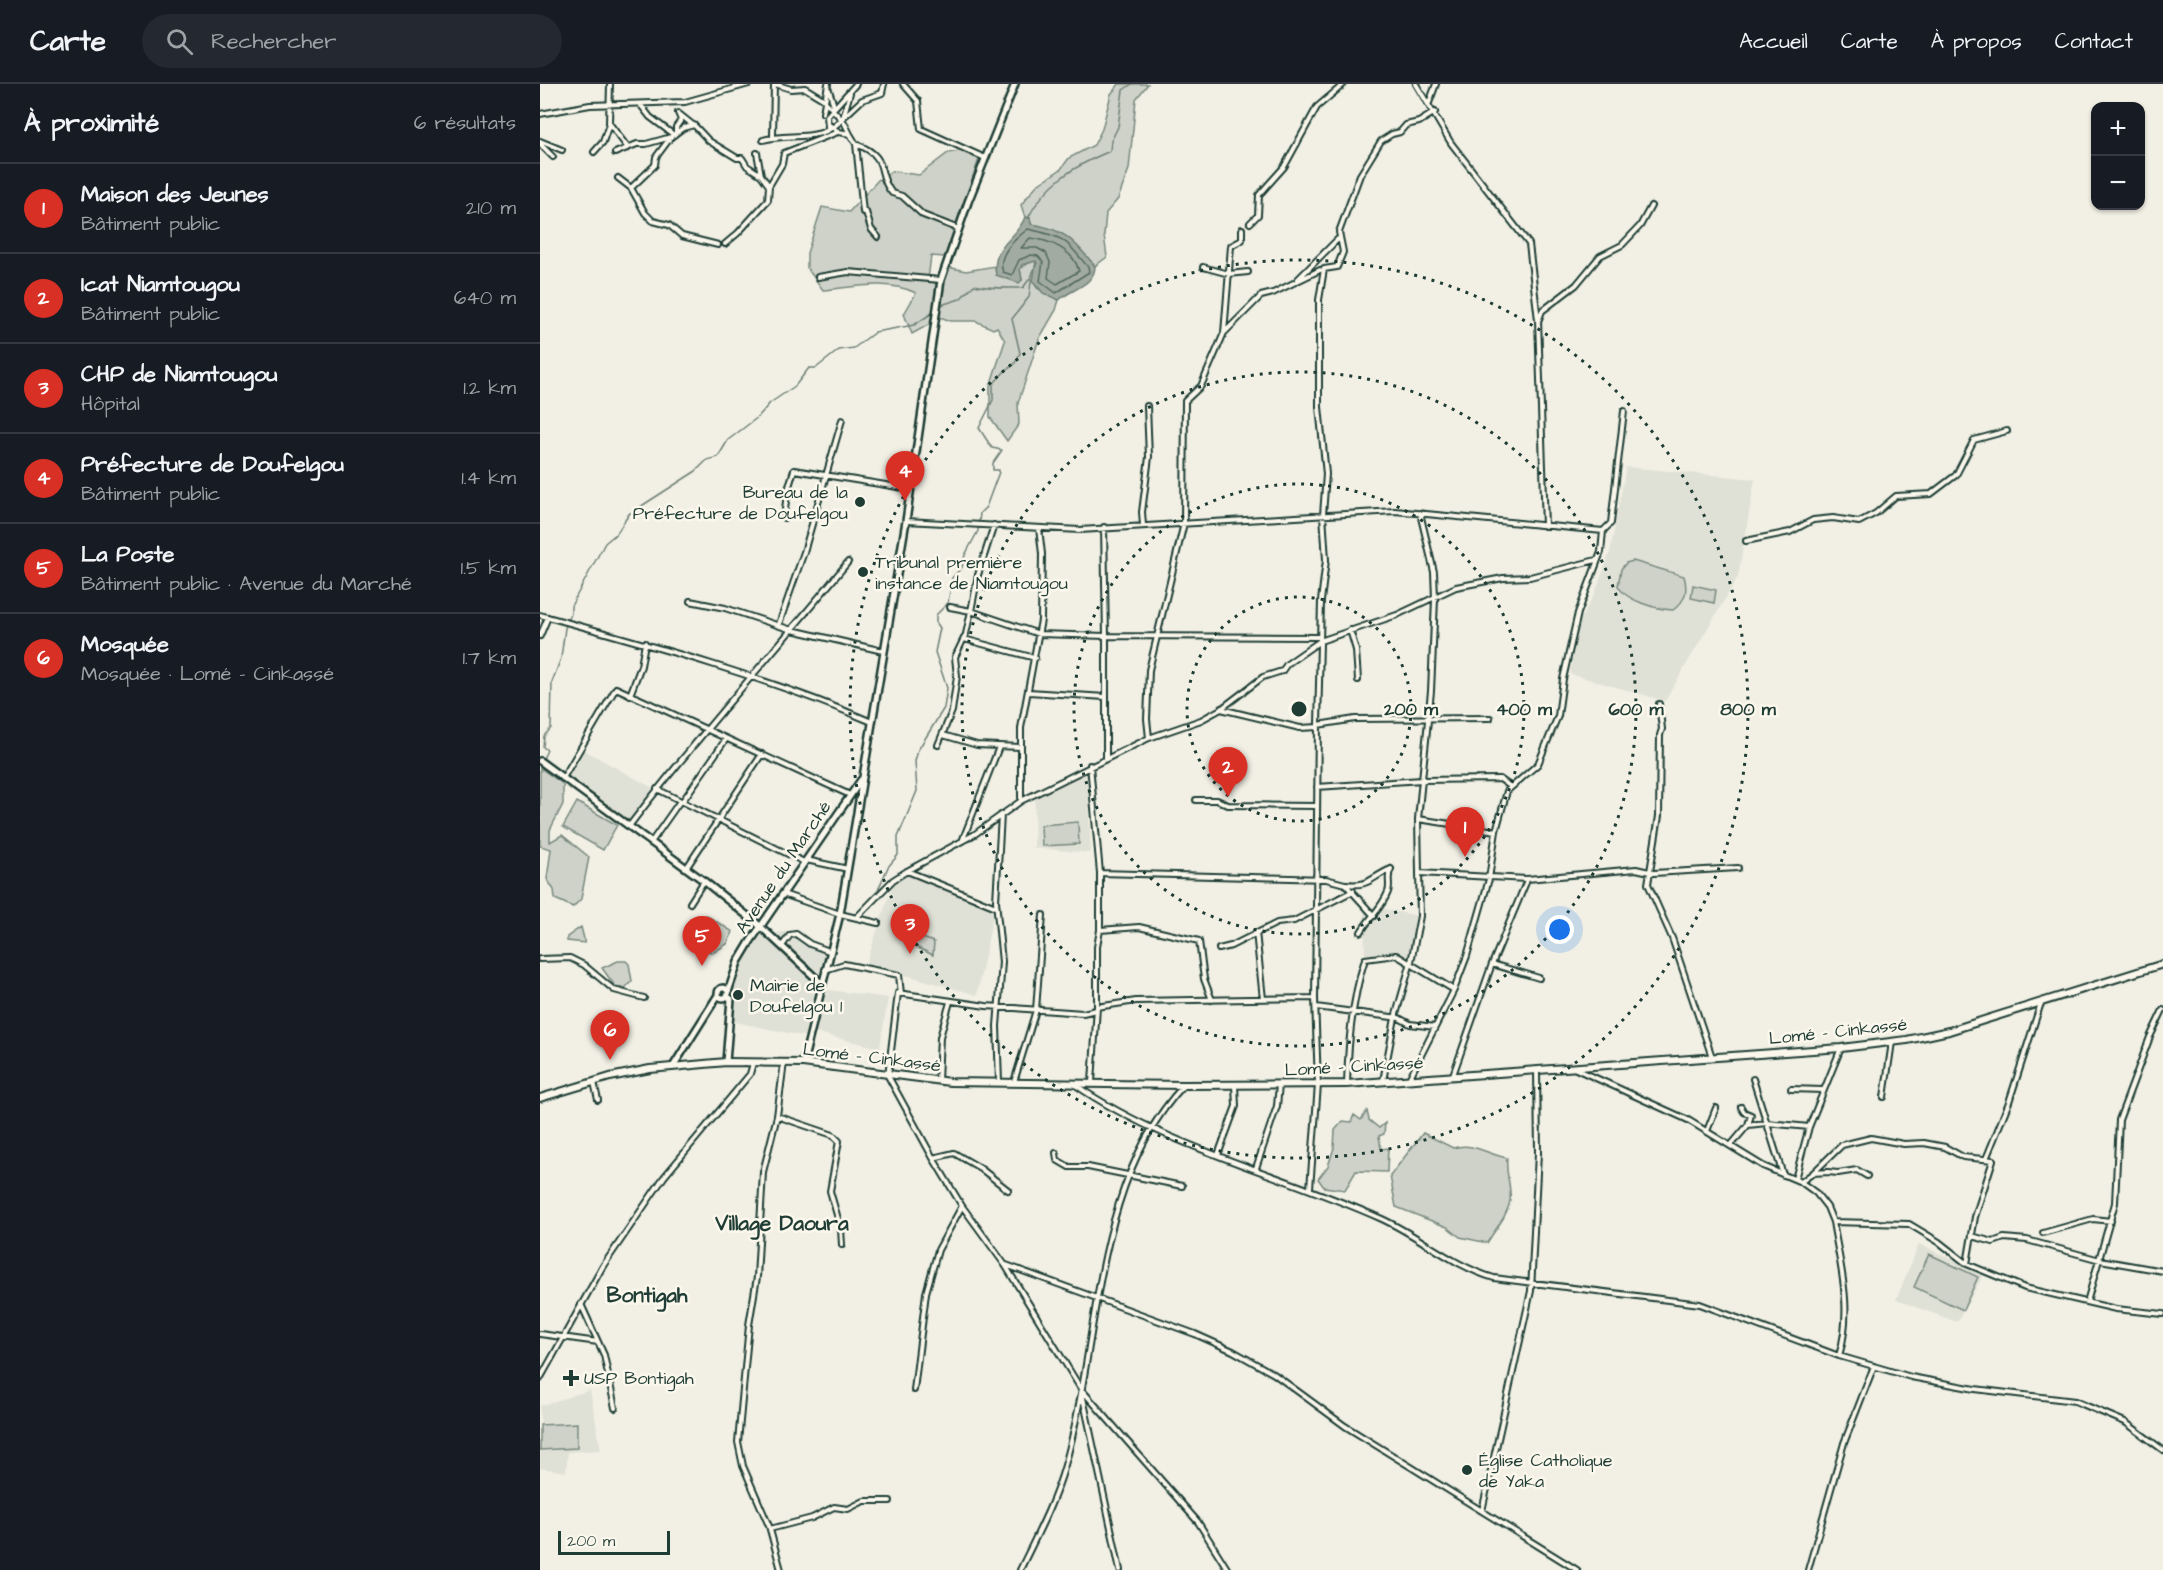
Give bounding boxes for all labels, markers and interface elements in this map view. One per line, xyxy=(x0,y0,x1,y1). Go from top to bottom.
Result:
search box xyxy=(142,14,562,68)
text: Carte xyxy=(30,22,106,61)
icon: search xyxy=(163,25,196,58)
text: Rechercher xyxy=(211,26,336,57)
text: Accueil xyxy=(1739,27,1808,56)
text: Carte xyxy=(1841,27,1898,56)
text: À propos xyxy=(1931,27,2022,56)
text: Contact xyxy=(2055,27,2133,56)
map controls xyxy=(2091,102,2145,210)
button: + xyxy=(2091,102,2145,156)
text: À proximité xyxy=(24,105,159,141)
text: 6 résultats xyxy=(414,109,516,137)
button: − xyxy=(2091,156,2145,210)
text: Maison des Jeunes xyxy=(81,179,269,210)
text: 1 xyxy=(42,194,45,222)
text: 210 m xyxy=(466,194,516,222)
text: Bâtiment public xyxy=(81,210,220,238)
text: Icat Niamtougou xyxy=(81,269,240,300)
text: 2 xyxy=(38,284,49,312)
text: 640 m xyxy=(454,284,516,312)
text: Bâtiment public xyxy=(81,300,220,328)
text: CHP de Niamtougou xyxy=(81,359,278,390)
text: 3 xyxy=(38,374,49,402)
text: 1.2 km xyxy=(463,374,516,402)
text: Hôpital xyxy=(81,390,140,418)
text: Préfecture de Doufelgou xyxy=(81,449,344,480)
pin: 4 xyxy=(886,452,925,501)
text: 4 xyxy=(37,464,50,492)
text: 1.4 km xyxy=(461,464,516,492)
text: Bâtiment public xyxy=(81,480,220,508)
place label: Bureau de la Préfecture de Doufelgou xyxy=(633,480,848,527)
marker: Bureau de la Préfecture de Doufelgou xyxy=(853,495,867,509)
text: La Poste xyxy=(81,539,174,570)
place label: Tribunal première instance de Niamtougou xyxy=(875,550,1068,597)
text: 5 xyxy=(36,554,51,582)
text: 1.5 km xyxy=(461,554,516,582)
marker: Tribunal première instance de Niamtougou xyxy=(856,565,870,579)
text: Bâtiment public · Avenue du Marché xyxy=(81,570,412,598)
text: Mosquée xyxy=(81,629,169,660)
text: 6 xyxy=(37,644,50,672)
text: 1.7 km xyxy=(462,644,516,672)
text: Mosquée · Lomé - Cinkassé xyxy=(81,660,334,688)
text: 200 m xyxy=(1383,697,1439,722)
text: 400 m xyxy=(1496,697,1553,722)
text: 600 m xyxy=(1608,697,1665,722)
text: 800 m xyxy=(1720,697,1777,722)
centre of rings xyxy=(1289,699,1309,719)
pin: 2 xyxy=(1208,748,1248,797)
street label: Avenue du Marché xyxy=(730,796,837,939)
pin: 1 xyxy=(1446,808,1484,857)
pin: 3 xyxy=(890,904,929,954)
your location xyxy=(1545,915,1574,944)
pin: 5 xyxy=(682,916,722,966)
place label: Mairie de Doufelgou 1 xyxy=(750,973,842,1020)
marker: Mairie de Doufelgou 1 xyxy=(731,988,745,1002)
pin: 6 xyxy=(590,1010,630,1060)
street label: Lomé - Cinkassé xyxy=(1768,1012,1909,1051)
street label: Lomé - Cinkassé xyxy=(802,1037,943,1078)
street label: Lomé - Cinkassé xyxy=(1284,1050,1424,1083)
district label: Village Daoura xyxy=(714,1209,849,1240)
district label: Bontigah xyxy=(607,1281,688,1312)
place label: USP Bontigah xyxy=(584,1366,694,1392)
marker: USP Bontigah xyxy=(562,1369,580,1387)
place label: Église Catholique de Yaka xyxy=(1479,1448,1613,1494)
marker: Église Catholique de Yaka xyxy=(1460,1463,1474,1477)
scale bar xyxy=(558,1528,670,1556)
text: 200 m xyxy=(567,1530,615,1552)

